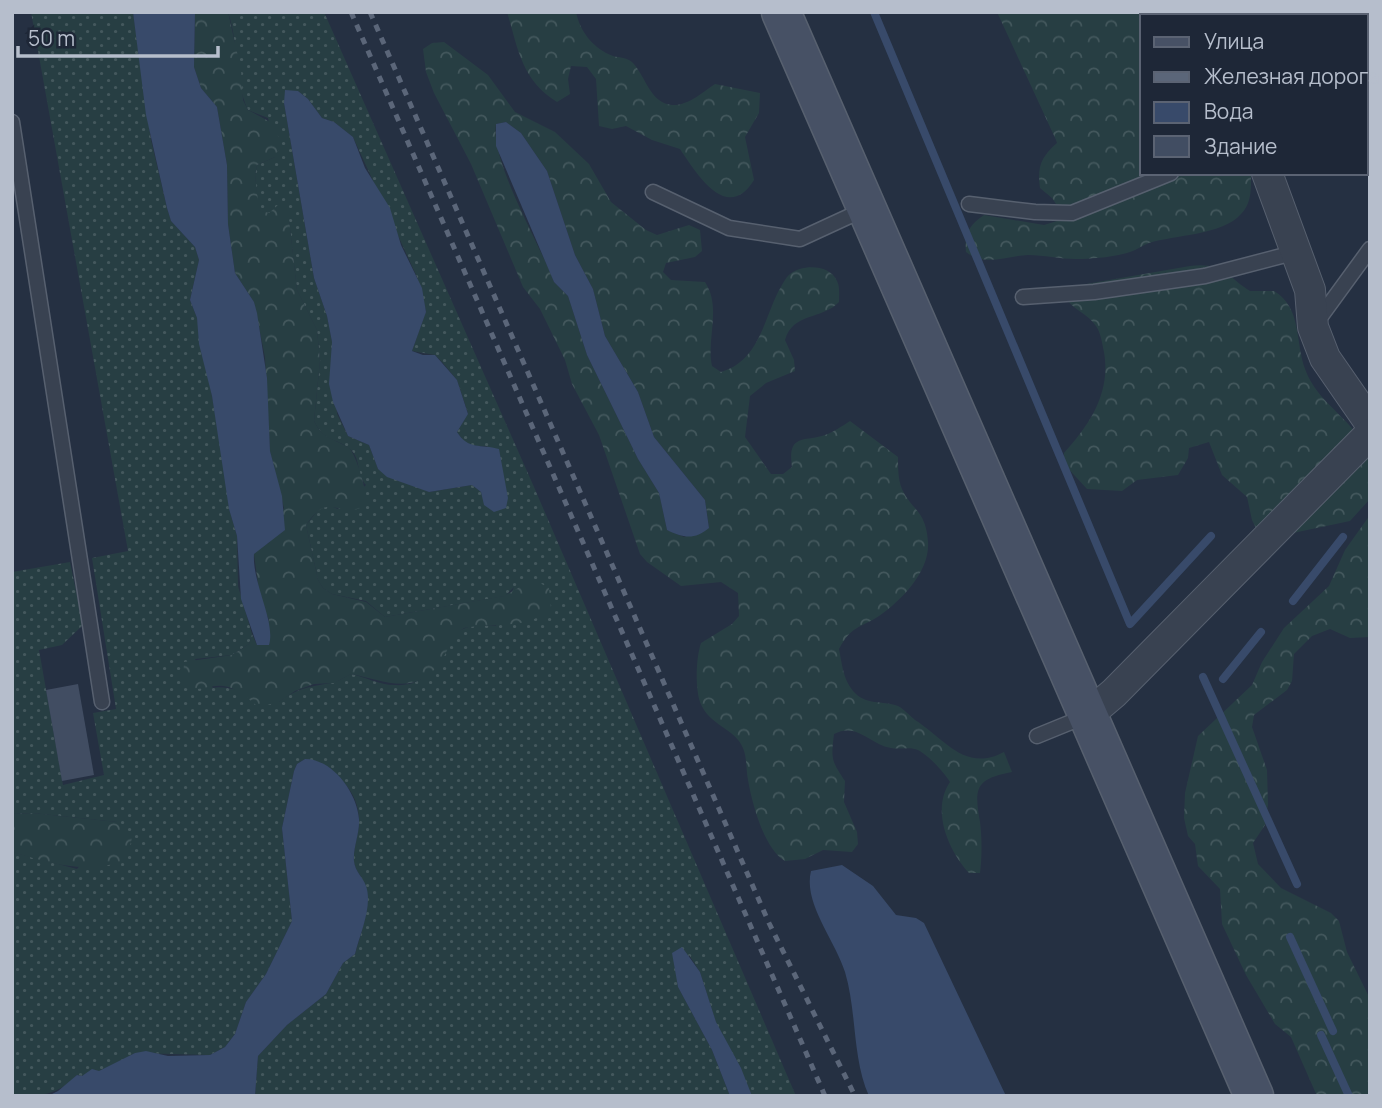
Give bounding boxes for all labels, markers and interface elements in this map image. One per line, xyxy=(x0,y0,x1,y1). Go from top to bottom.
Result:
scale bar xyxy=(18,14,217,58)
legend xyxy=(1140,14,1368,175)
text: 50 m xyxy=(28,24,75,52)
text: Улица xyxy=(1204,27,1264,55)
text: Железная дорога xyxy=(1204,62,1380,90)
text: Вода xyxy=(1204,97,1254,125)
text: Здание xyxy=(1204,132,1277,160)

